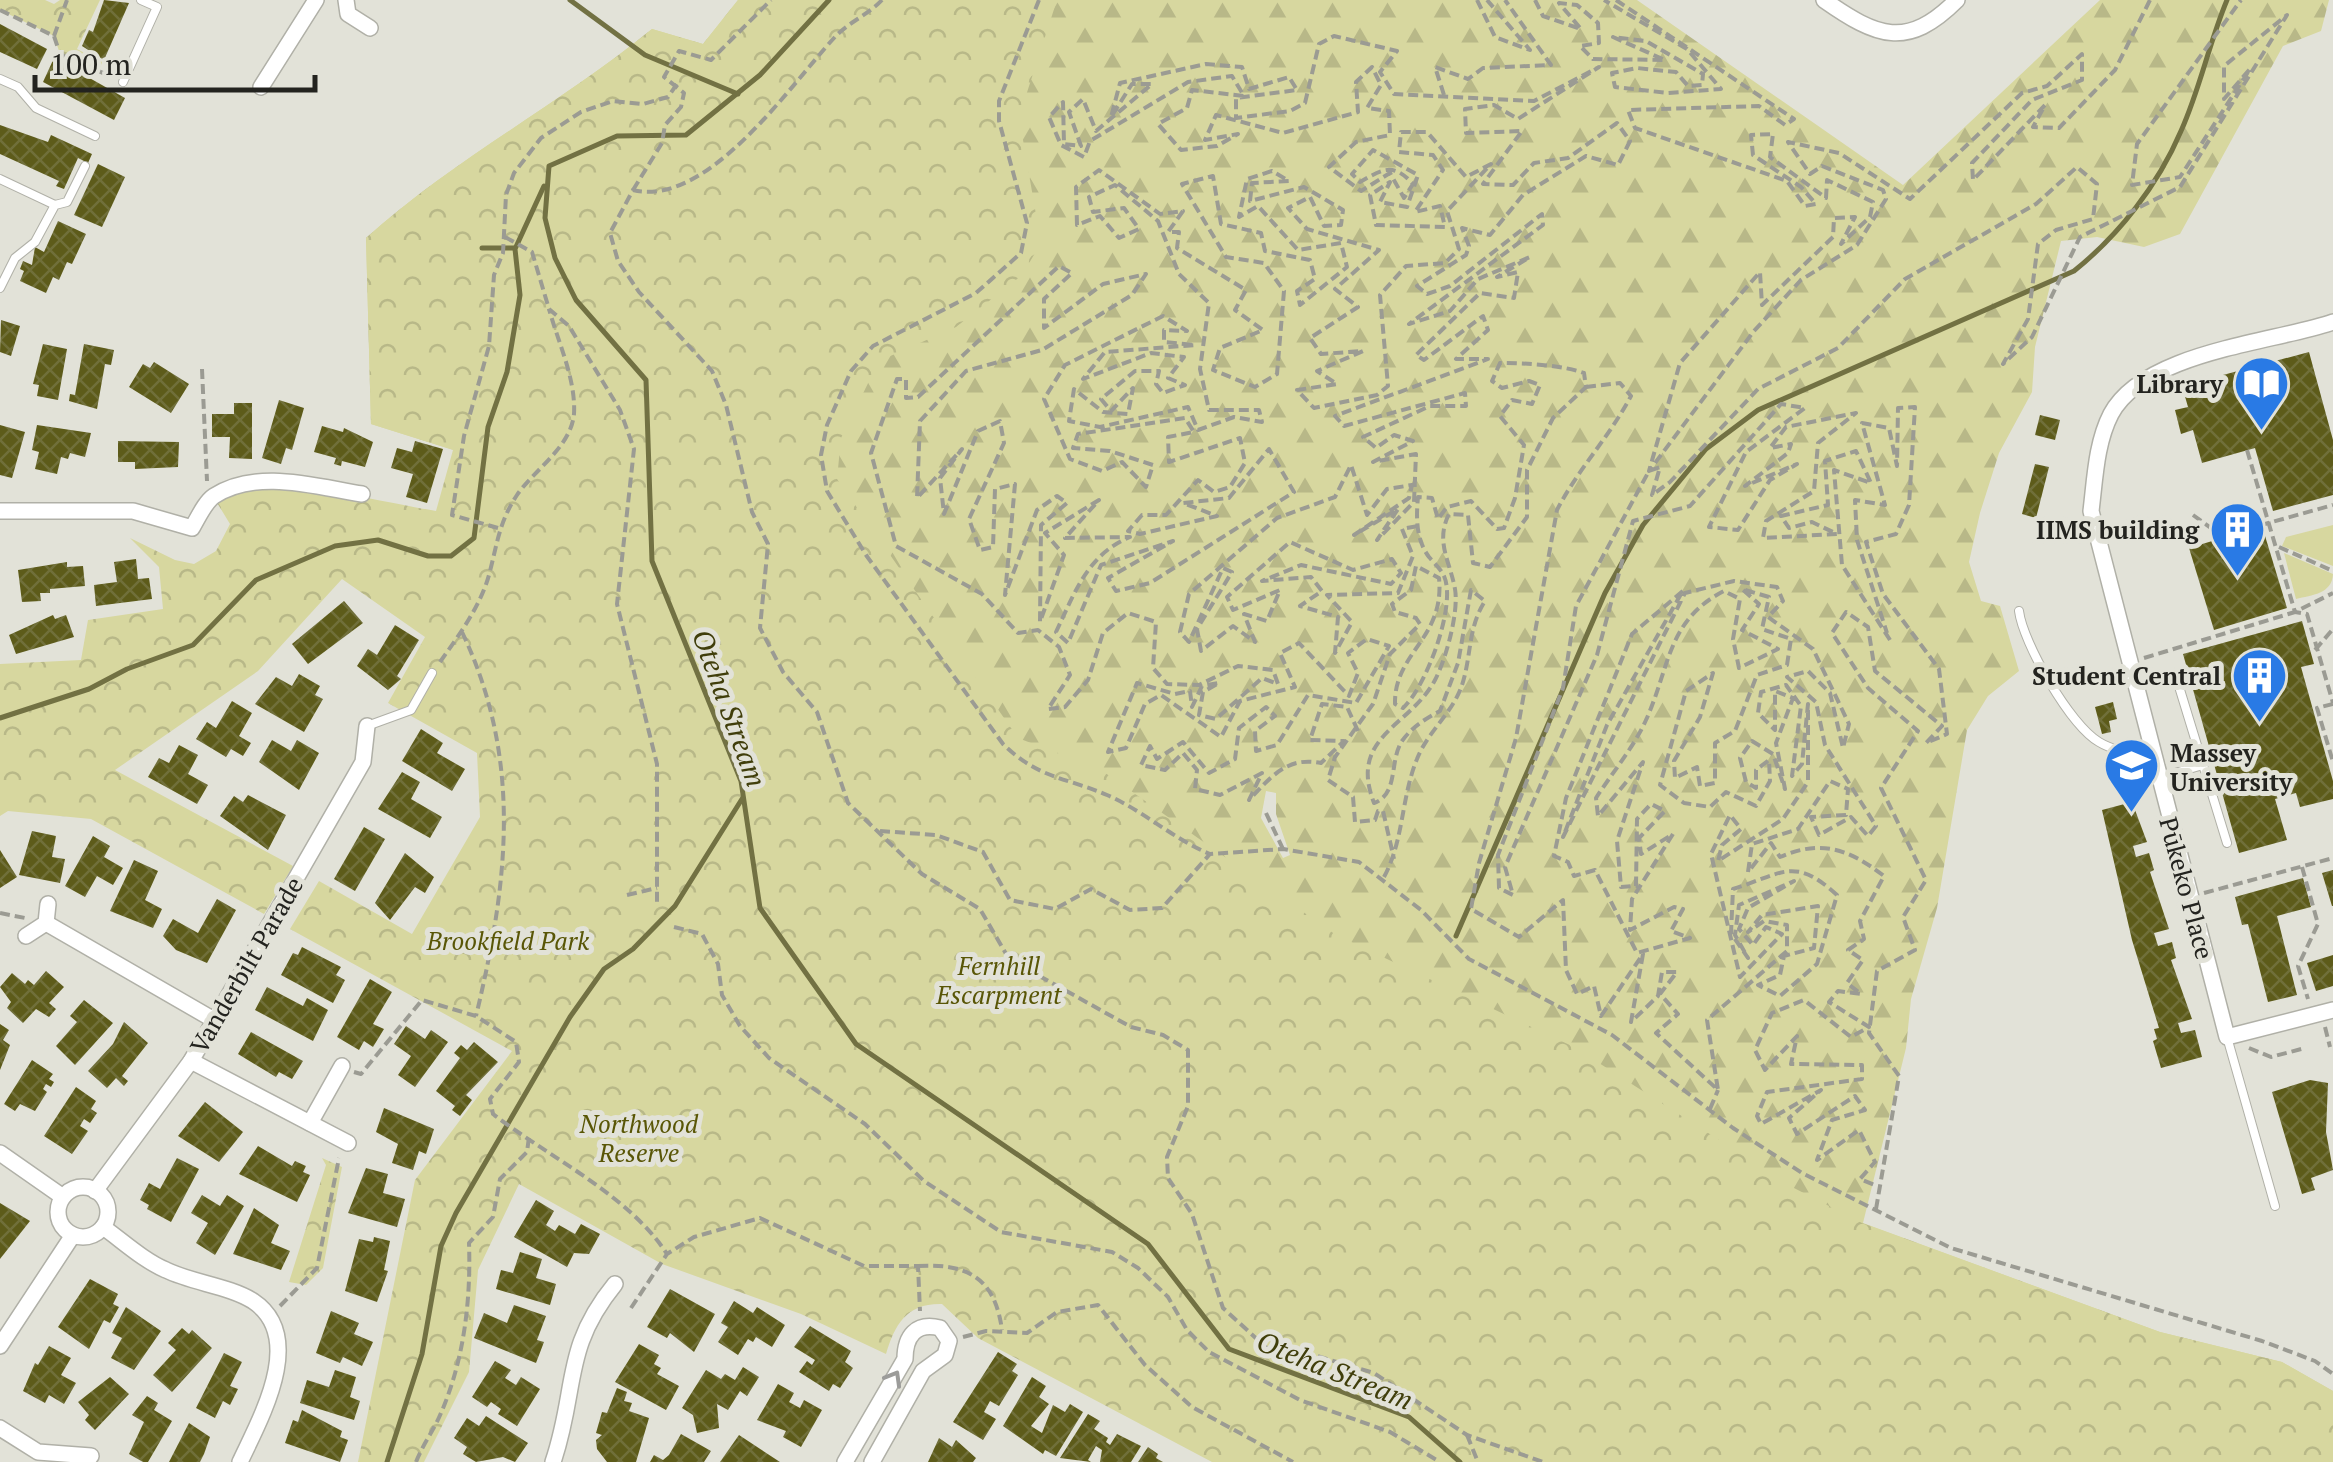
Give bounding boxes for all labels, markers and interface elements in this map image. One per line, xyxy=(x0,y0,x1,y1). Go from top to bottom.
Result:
scale bar xyxy=(35,30,315,92)
text: 100 m xyxy=(50,44,131,84)
library icon: Library xyxy=(2232,353,2292,432)
place label: Library xyxy=(2137,367,2224,400)
building icon: IIMS building xyxy=(2208,499,2268,578)
place label: IIMS building xyxy=(2036,513,2200,546)
water label: Oteha Stream xyxy=(684,624,776,792)
building icon: Student Central xyxy=(2230,645,2290,724)
place label: Student Central xyxy=(2032,659,2221,692)
school or university icon: Massey University xyxy=(2101,736,2161,815)
place label: Massey University xyxy=(2170,736,2293,798)
street label: Pūkeko Place xyxy=(2152,813,2222,963)
street label: Vanderbilt Parade xyxy=(182,871,310,1059)
park label: Brookfield Park xyxy=(426,924,590,957)
park label: Fernhill Escarpment xyxy=(935,949,1062,1011)
park label: Northwood Reserve xyxy=(579,1107,699,1169)
water label: Oteha Stream xyxy=(1251,1322,1419,1418)
one-way arrow xyxy=(882,1371,901,1389)

